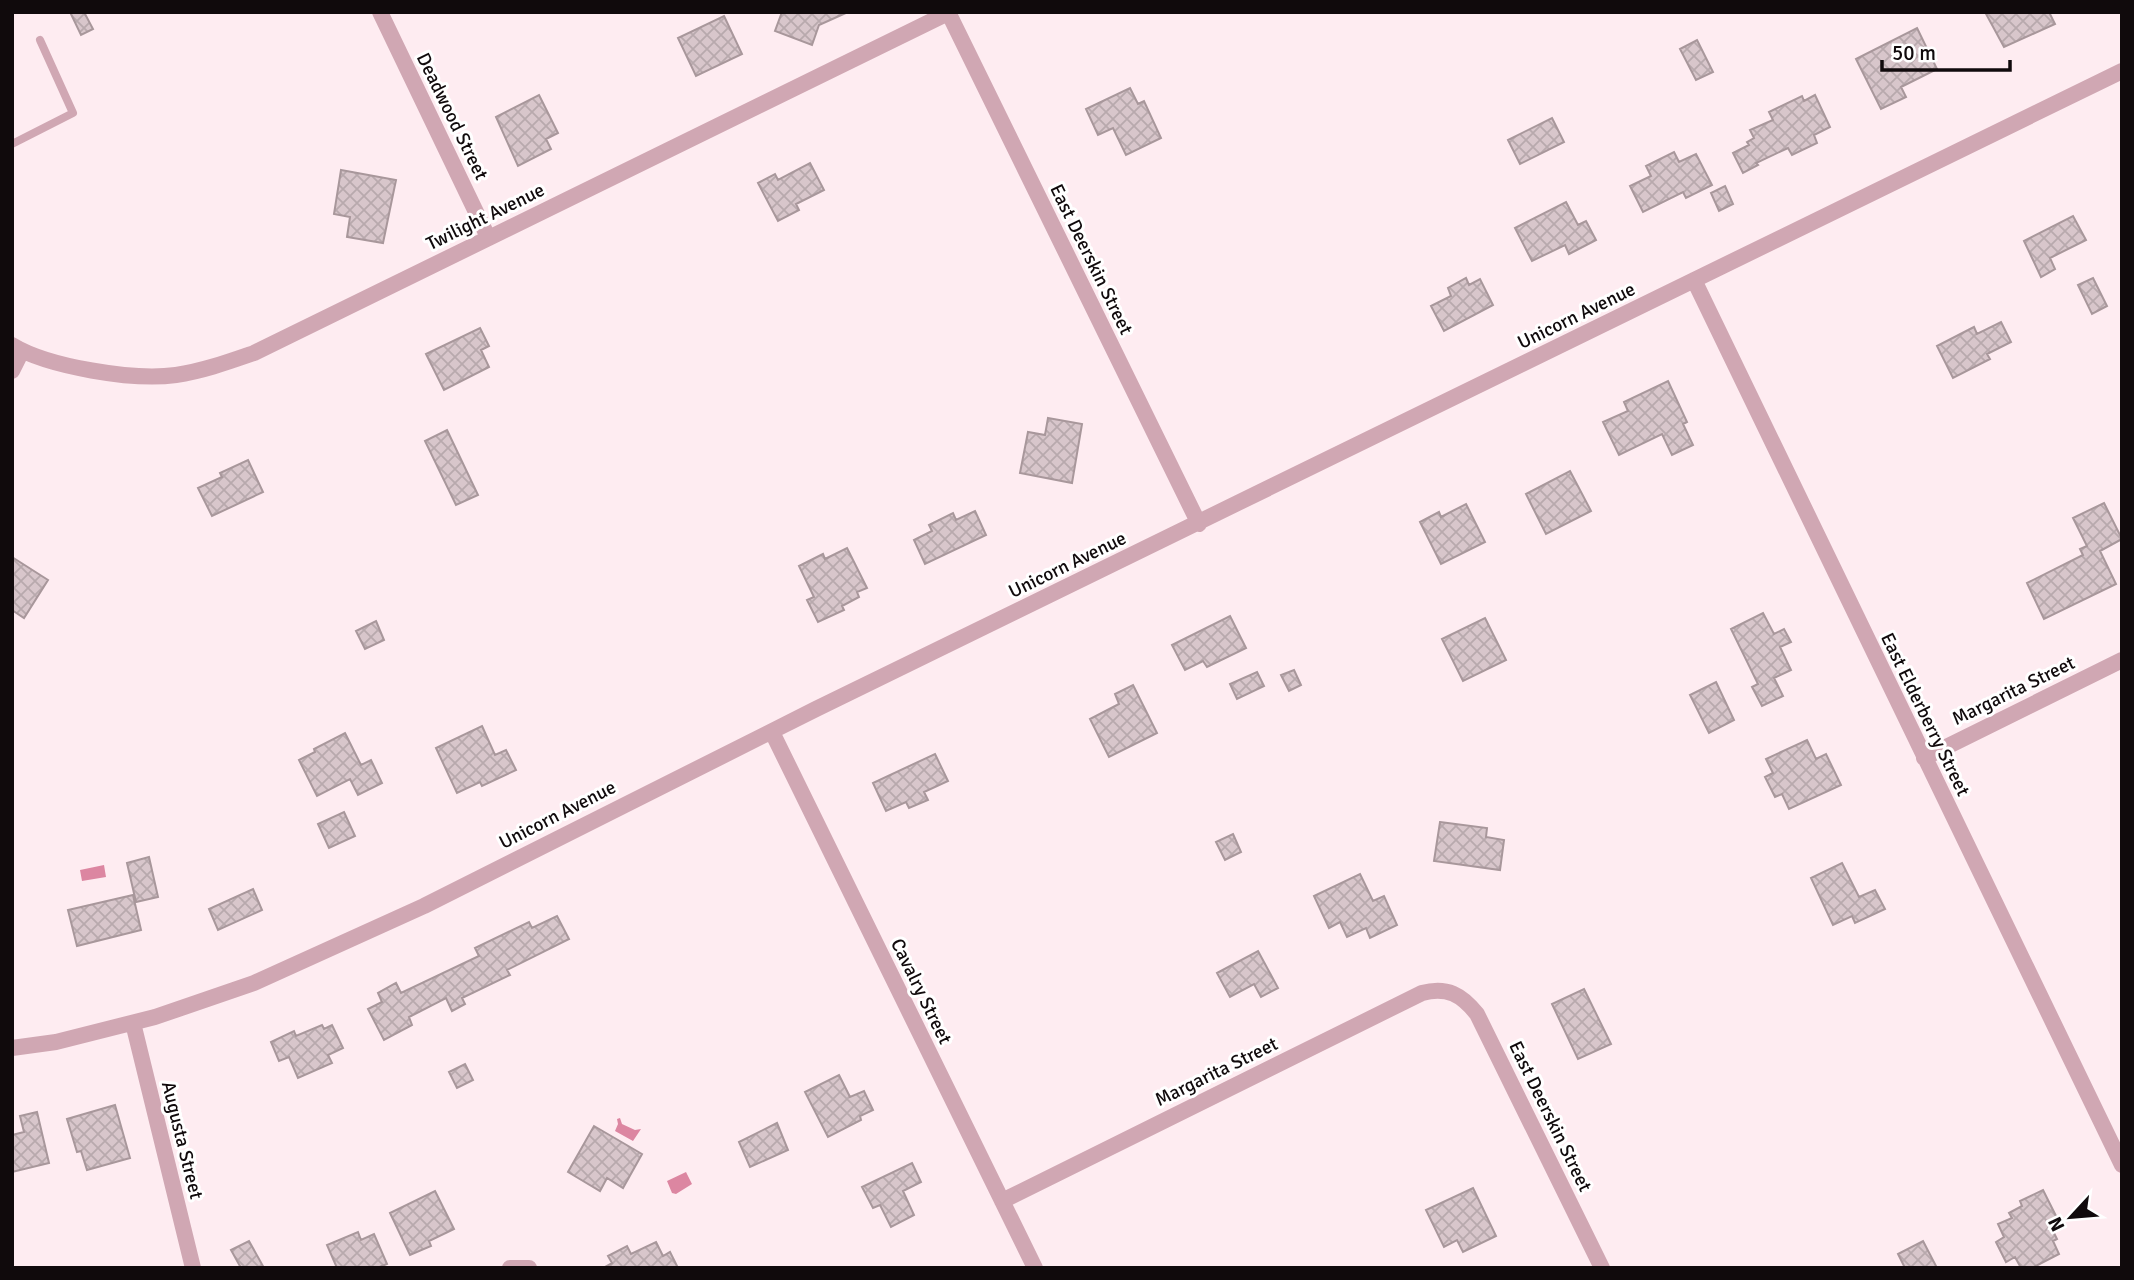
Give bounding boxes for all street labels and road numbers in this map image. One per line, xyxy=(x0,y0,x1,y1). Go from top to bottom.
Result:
street label: Deadwood Street xyxy=(411,49,493,184)
street label: Twilight Avenue xyxy=(422,178,548,256)
street label: East Deerskin Street xyxy=(1044,180,1138,339)
street label: Unicorn Avenue xyxy=(1514,277,1639,355)
street label: Unicorn Avenue xyxy=(1005,526,1130,604)
street label: East Elderberry Street xyxy=(1875,629,1975,800)
street label: Margarita Street xyxy=(1948,651,2079,731)
street label: Unicorn Avenue xyxy=(495,775,620,855)
street label: Cavalry Street xyxy=(885,935,957,1048)
street label: Margarita Street xyxy=(1151,1032,1282,1112)
street label: East Deerskin Street xyxy=(1503,1037,1597,1196)
street label: Augusta Street xyxy=(156,1079,208,1202)

